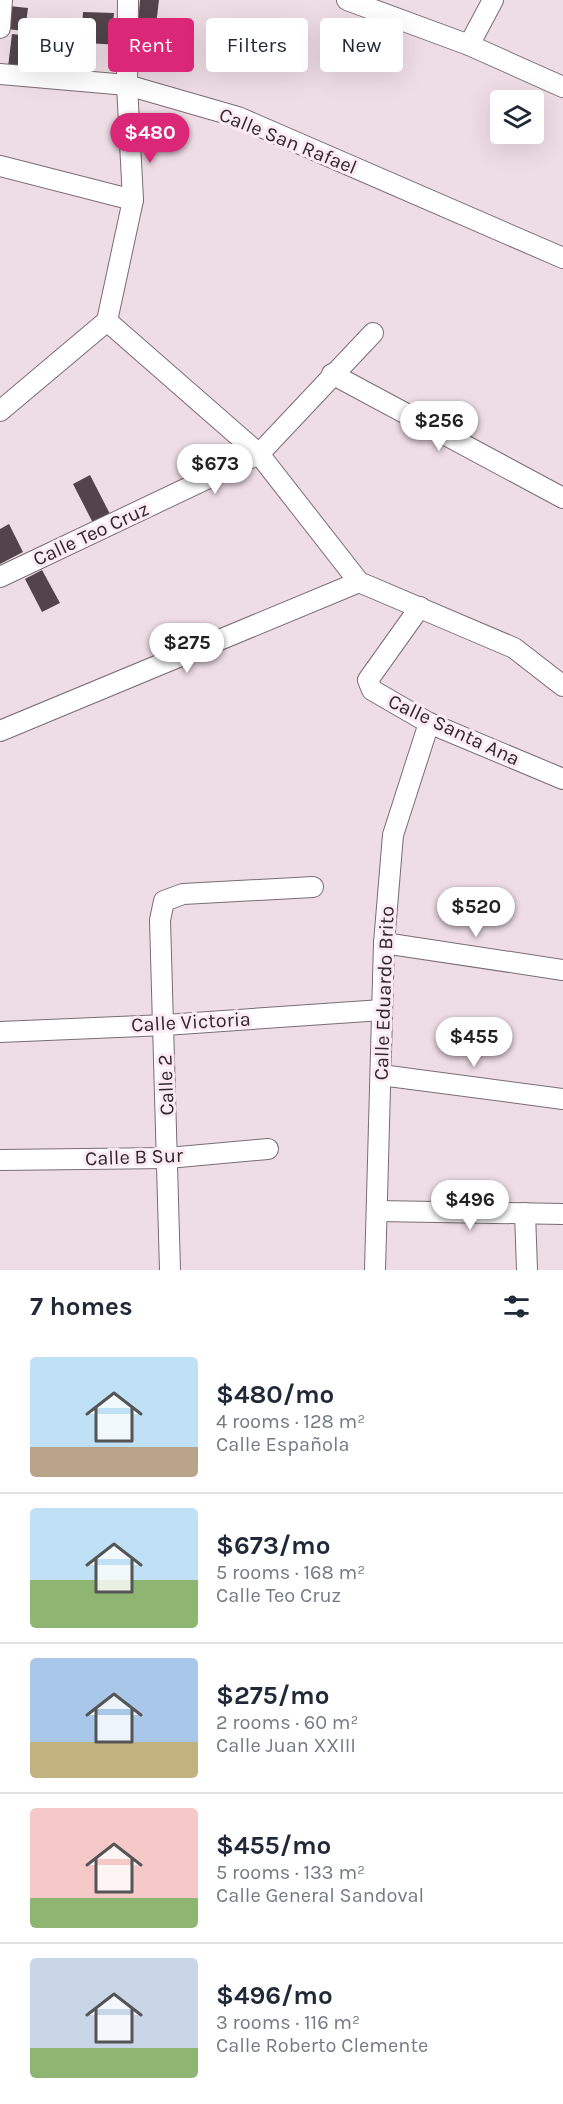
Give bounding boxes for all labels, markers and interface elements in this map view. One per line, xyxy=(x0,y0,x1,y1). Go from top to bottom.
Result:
chip: Buy xyxy=(18,18,96,72)
chip: Rent xyxy=(108,18,194,72)
chip: Filters xyxy=(206,18,308,72)
chip: New xyxy=(320,18,403,72)
map controls xyxy=(490,90,544,144)
button: layers xyxy=(490,90,544,144)
street label: Calle San Rafael xyxy=(216,103,360,179)
pin: $480 xyxy=(114,113,186,164)
text: $480 xyxy=(124,121,176,144)
pin: $256 xyxy=(403,401,475,452)
text: $256 xyxy=(414,409,464,432)
pin: $673 xyxy=(179,444,251,495)
text: $673 xyxy=(191,452,239,475)
street label: Calle Teo Cruz xyxy=(29,497,153,571)
pin: $275 xyxy=(151,623,223,674)
text: $275 xyxy=(163,631,211,654)
street label: Calle Santa Ana xyxy=(385,689,523,771)
pin: $520 xyxy=(440,887,512,938)
text: $520 xyxy=(451,895,501,918)
street label: Calle Eduardo Brito xyxy=(369,905,399,1081)
street label: Calle Victoria xyxy=(131,1007,251,1037)
pin: $455 xyxy=(438,1017,510,1068)
text: $455 xyxy=(450,1025,498,1048)
street label: Calle 2 xyxy=(153,1054,179,1116)
street label: Calle B Sur xyxy=(85,1144,184,1170)
pin: $496 xyxy=(434,1180,506,1231)
text: $496 xyxy=(445,1188,495,1211)
icon: filters xyxy=(500,1290,533,1323)
text: 7 homes xyxy=(30,1291,133,1322)
text: $480/mo xyxy=(216,1379,334,1410)
icon: home xyxy=(78,1381,150,1453)
text: 4 rooms · 128 m² xyxy=(216,1410,365,1433)
text: Calle Española xyxy=(216,1433,350,1456)
text: $673/mo xyxy=(216,1530,330,1561)
icon: home xyxy=(78,1532,150,1604)
text: 5 rooms · 168 m² xyxy=(216,1561,365,1584)
text: Calle Teo Cruz xyxy=(216,1584,341,1607)
text: $275/mo xyxy=(216,1680,329,1711)
icon: home xyxy=(78,1682,150,1754)
text: 2 rooms · 60 m² xyxy=(216,1711,359,1734)
text: Calle Juan XXIII xyxy=(216,1734,356,1757)
text: $455/mo xyxy=(216,1830,331,1861)
icon: home xyxy=(78,1832,150,1904)
text: 5 rooms · 133 m² xyxy=(216,1861,365,1884)
text: Calle General Sandoval xyxy=(216,1884,424,1907)
text: $496/mo xyxy=(216,1980,333,2011)
icon: home xyxy=(78,1982,150,2054)
text: 3 rooms · 116 m² xyxy=(216,2011,360,2034)
text: Calle Roberto Clemente xyxy=(216,2034,428,2057)

